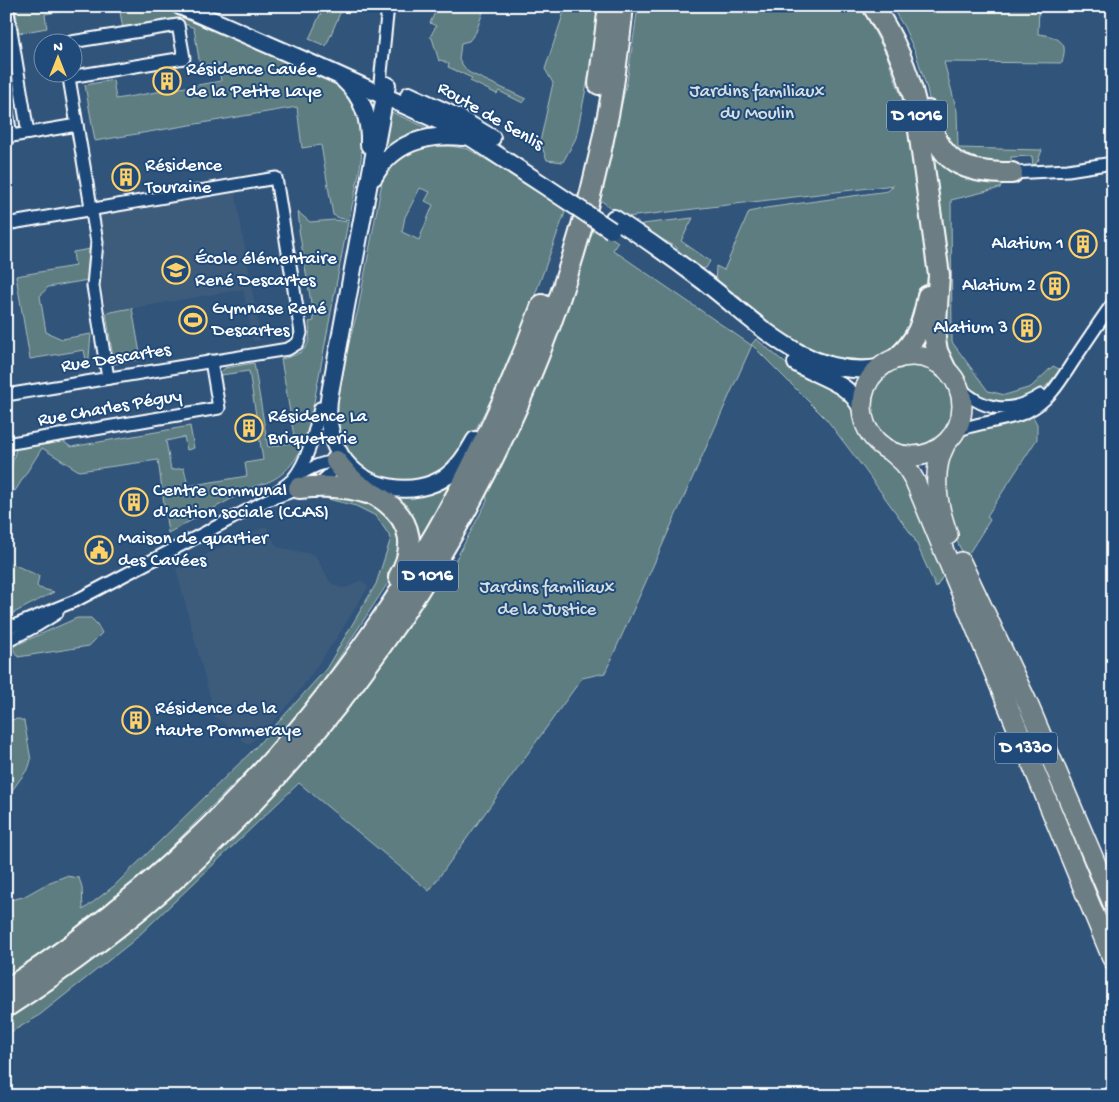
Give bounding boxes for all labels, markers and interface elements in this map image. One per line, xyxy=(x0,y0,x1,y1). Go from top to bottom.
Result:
north arrow xyxy=(32,32,82,82)
text: N xyxy=(53,39,63,56)
place label: Résidence Cavée de la Petite Laye xyxy=(186,59,322,104)
building icon: Résidence Cavée de la Petite Laye xyxy=(152,66,182,96)
street label: Route de Senlis xyxy=(433,77,548,157)
park label: Jardins familiaux du Moulin xyxy=(690,81,824,126)
road number: D 1016 xyxy=(887,100,947,132)
place label: Résidence Touraine xyxy=(144,155,222,200)
building icon: Résidence Touraine xyxy=(111,162,141,192)
building icon: Alatium 1 xyxy=(1068,229,1098,259)
place label: Alatium 1 xyxy=(992,233,1064,256)
place label: École élémentaire René Descartes xyxy=(195,248,337,293)
school or university icon: École élémentaire René Descartes xyxy=(161,255,191,285)
building icon: Alatium 2 xyxy=(1040,271,1070,301)
place label: Alatium 2 xyxy=(962,275,1036,298)
place label: Gymnase René Descartes xyxy=(210,298,326,343)
sports icon: Gymnase René Descartes xyxy=(178,305,208,335)
building icon: Alatium 3 xyxy=(1012,313,1042,343)
place label: Alatium 3 xyxy=(933,317,1008,340)
street label: Rue Descartes xyxy=(60,339,173,379)
street label: Rue Charles Péguy xyxy=(36,385,184,433)
place label: Résidence La Briqueterie xyxy=(267,406,369,451)
building icon: Résidence La Briqueterie xyxy=(234,413,264,443)
place label: Centre communal d'action sociale (CCAS) xyxy=(153,480,329,525)
building icon: Centre communal d'action sociale (CCAS) xyxy=(119,487,149,517)
place label: Maison de quartier des Cavées xyxy=(118,528,270,573)
public building icon: Maison de quartier des Cavées xyxy=(84,535,114,565)
road number: D 1016 xyxy=(398,560,458,592)
park label: Jardins familiaux de la Justice xyxy=(480,577,614,622)
place label: Résidence de la Haute Pommeraye xyxy=(155,698,301,743)
building icon: Résidence de la Haute Pommeraye xyxy=(121,705,151,735)
road number: D 1330 xyxy=(995,732,1057,764)

